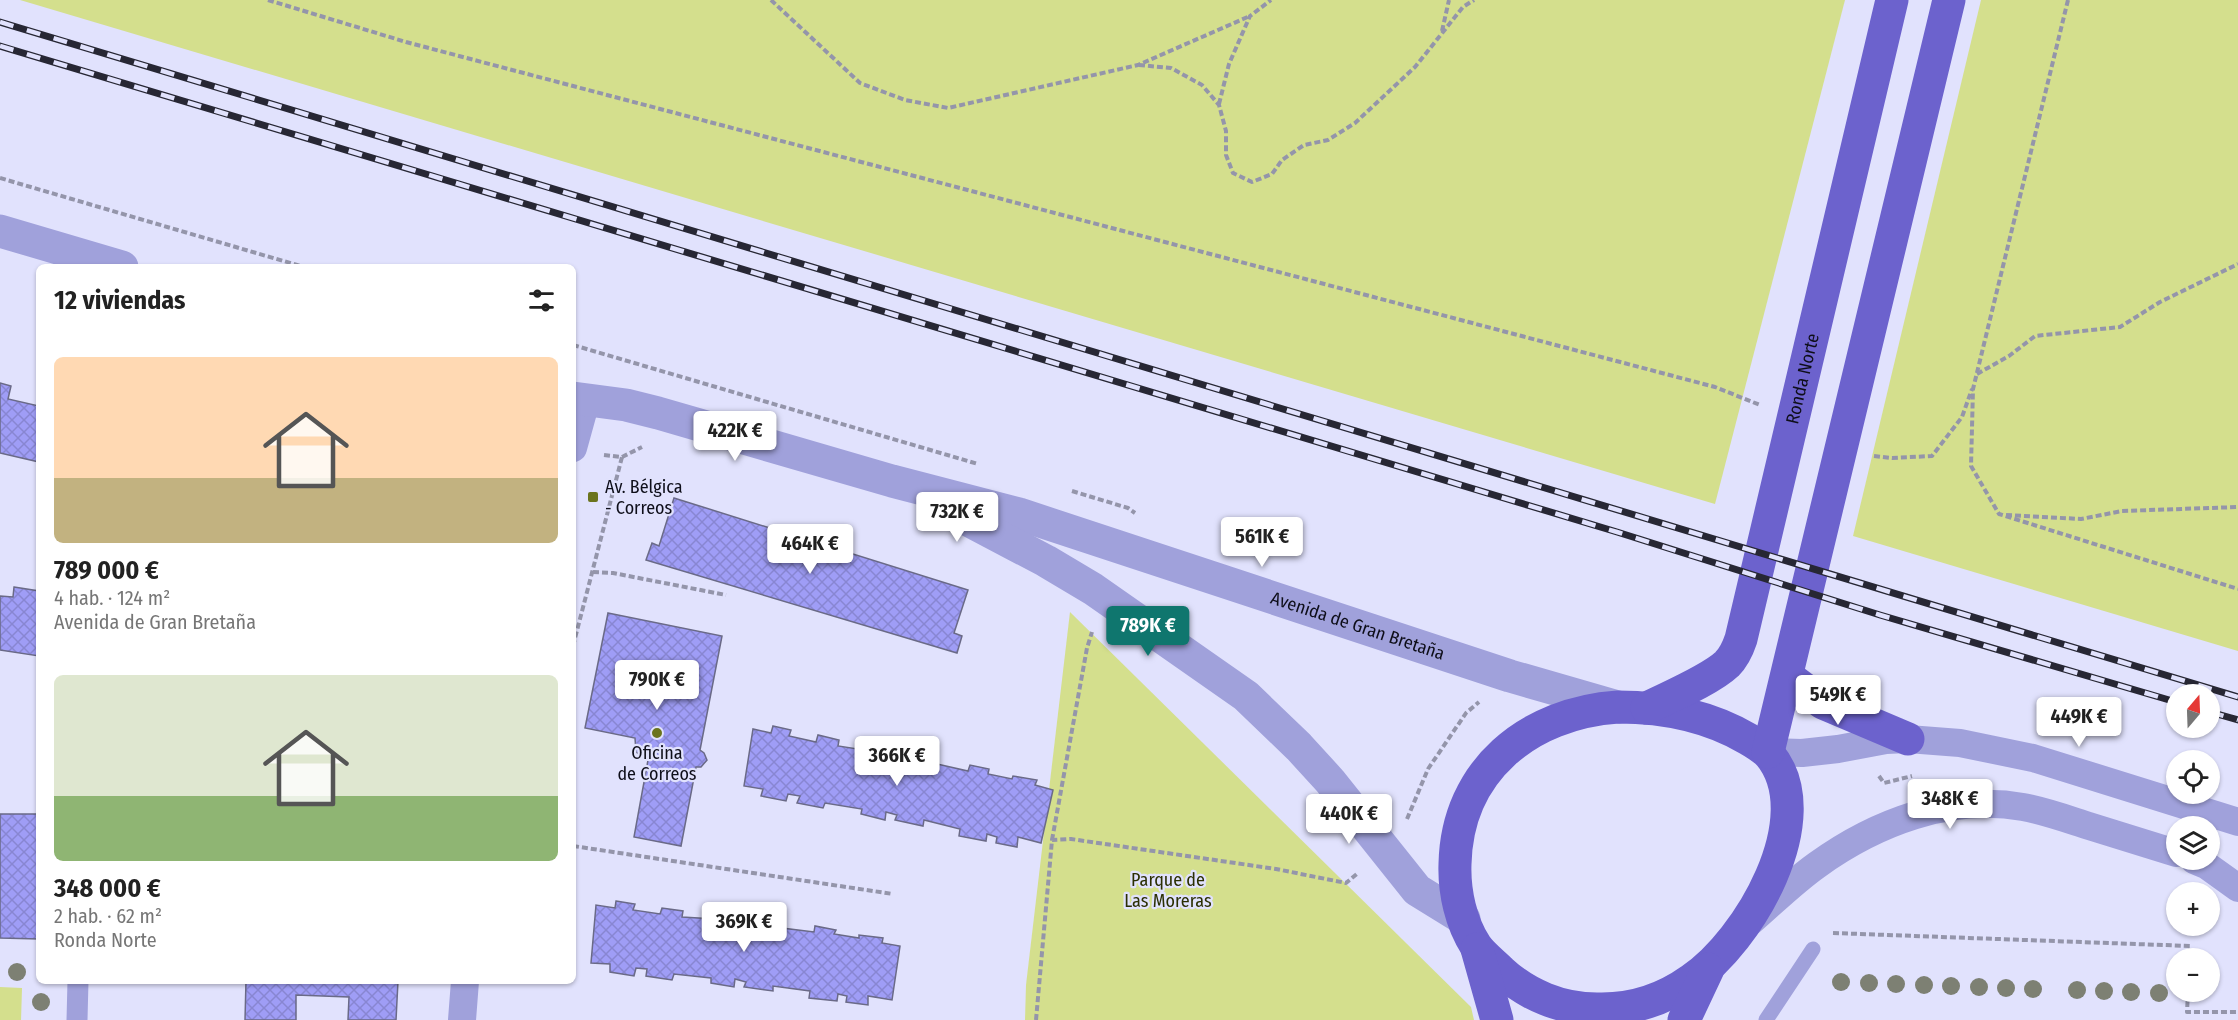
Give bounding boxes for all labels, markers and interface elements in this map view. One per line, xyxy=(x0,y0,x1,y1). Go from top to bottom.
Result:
icon: filters xyxy=(525,284,558,317)
text: 12 viviendas xyxy=(54,285,186,316)
street label: Ronda Norte xyxy=(1781,331,1824,426)
icon: home xyxy=(252,396,360,504)
pin: 422K € xyxy=(686,411,784,462)
text: 422K € xyxy=(707,418,763,442)
place label: Av. Bélgica - Correos xyxy=(605,476,683,519)
marker: Av. Bélgica - Correos xyxy=(586,490,600,504)
pin: 732K € xyxy=(908,492,1006,543)
text: 732K € xyxy=(930,499,984,523)
pin: 561K € xyxy=(1213,517,1311,568)
pin: 464K € xyxy=(761,524,859,575)
text: 561K € xyxy=(1235,524,1289,548)
text: 464K € xyxy=(781,531,839,555)
text: 789 000 € xyxy=(54,555,159,586)
text: 4 hab. · 124 m² xyxy=(54,586,170,610)
street label: Avenida de Gran Bretaña xyxy=(1268,587,1448,665)
pin: 789K € xyxy=(1099,606,1197,657)
text: Avenida de Gran Bretaña xyxy=(54,610,256,634)
text: 789K € xyxy=(1120,613,1176,637)
pin: 790K € xyxy=(608,660,706,711)
text: 790K € xyxy=(629,667,685,691)
pin: 549K € xyxy=(1789,675,1887,726)
text: 549K € xyxy=(1810,682,1866,706)
north arrow xyxy=(2166,684,2220,738)
map controls xyxy=(2166,684,2220,1002)
pin: 449K € xyxy=(2030,697,2128,748)
text: 449K € xyxy=(2050,704,2108,728)
icon: home xyxy=(252,714,360,822)
marker: Oficina de Correos xyxy=(650,726,664,740)
pin: 366K € xyxy=(848,736,946,787)
place label: Oficina de Correos xyxy=(617,742,697,785)
text: 366K € xyxy=(869,743,925,767)
button: locate xyxy=(2166,750,2220,804)
pin: 348K € xyxy=(1901,779,1999,830)
text: 348K € xyxy=(1922,786,1978,810)
pin: 440K € xyxy=(1300,794,1398,845)
text: 440K € xyxy=(1320,801,1378,825)
button: layers xyxy=(2166,816,2220,870)
park label: Parque de Las Moreras xyxy=(1124,869,1212,912)
text: 348 000 € xyxy=(54,873,161,904)
button: + xyxy=(2166,882,2220,936)
pin: 369K € xyxy=(695,902,793,953)
text: 2 hab. · 62 m² xyxy=(54,904,162,928)
text: 369K € xyxy=(716,909,772,933)
text: Ronda Norte xyxy=(54,928,157,952)
button: − xyxy=(2166,948,2220,1002)

